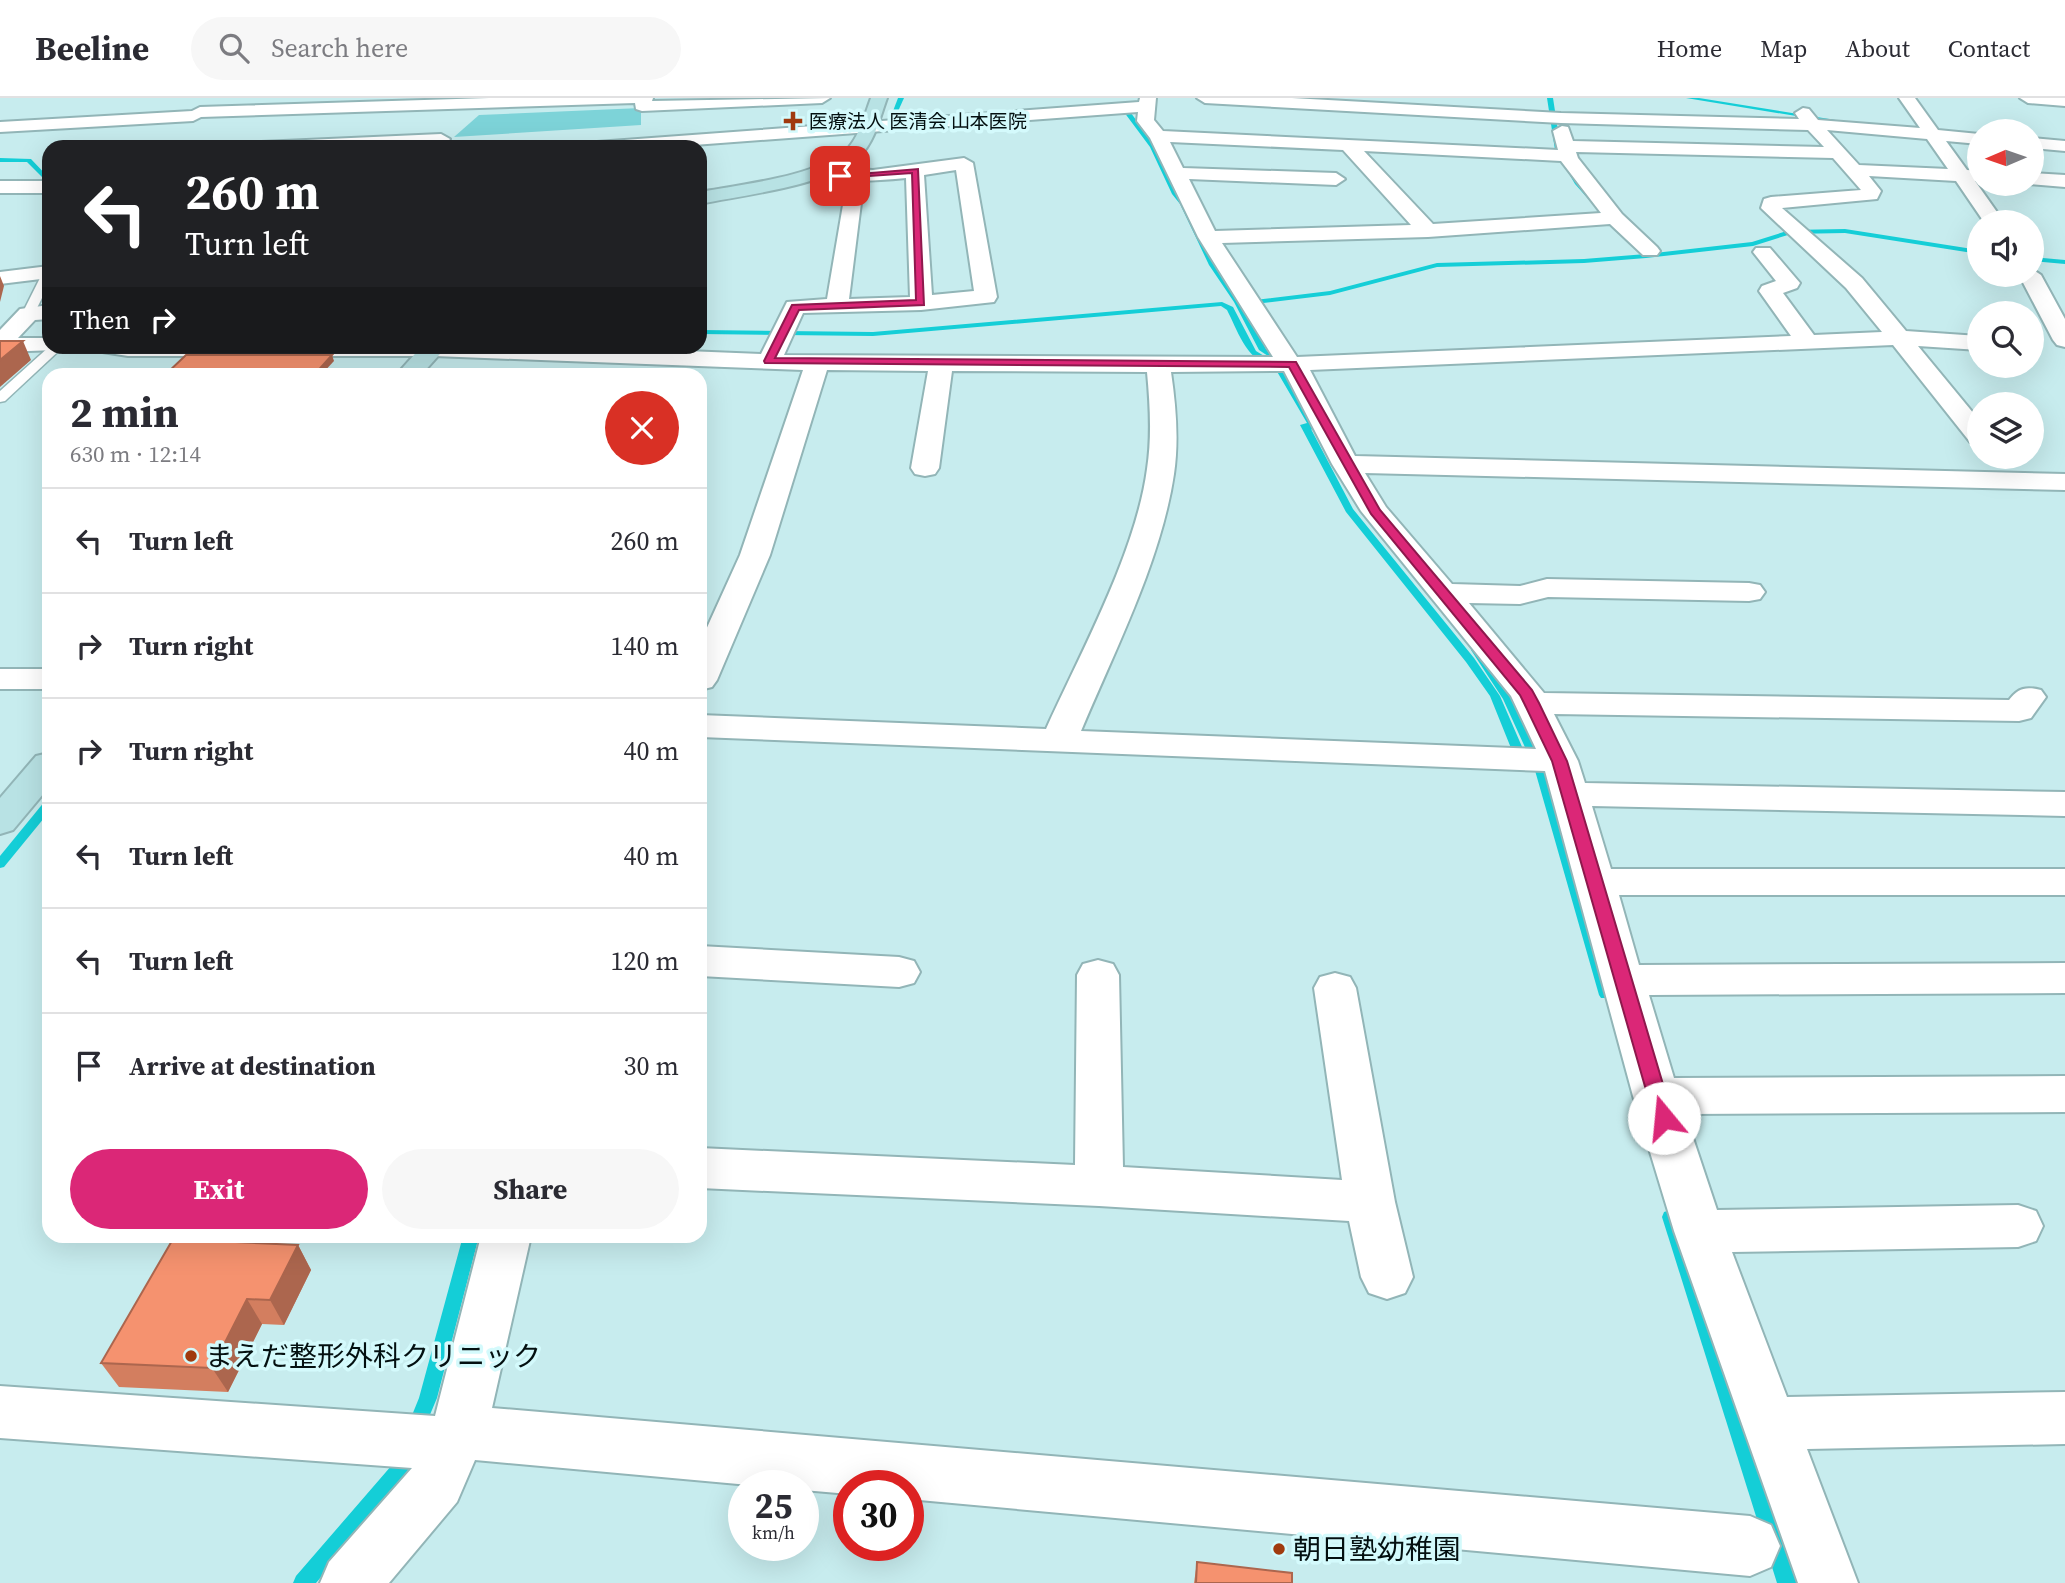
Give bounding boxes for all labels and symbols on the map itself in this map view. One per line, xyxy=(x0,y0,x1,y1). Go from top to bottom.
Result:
place label: 医療法人 医清会 山本医院 xyxy=(809,108,1027,134)
marker: 医療法人 医清会 山本医院 xyxy=(783,111,803,131)
north arrow xyxy=(1967,119,2044,196)
pin xyxy=(810,146,870,206)
position arrow xyxy=(1627,1081,1701,1155)
place label: まえだ整形外科クリニック xyxy=(205,1337,541,1375)
marker: まえだ整形外科クリニック xyxy=(183,1348,199,1364)
speed limit sign: 30 xyxy=(833,1470,924,1561)
place label: 朝日塾幼稚園 xyxy=(1293,1530,1461,1568)
marker: 朝日塾幼稚園 xyxy=(1271,1541,1287,1557)

